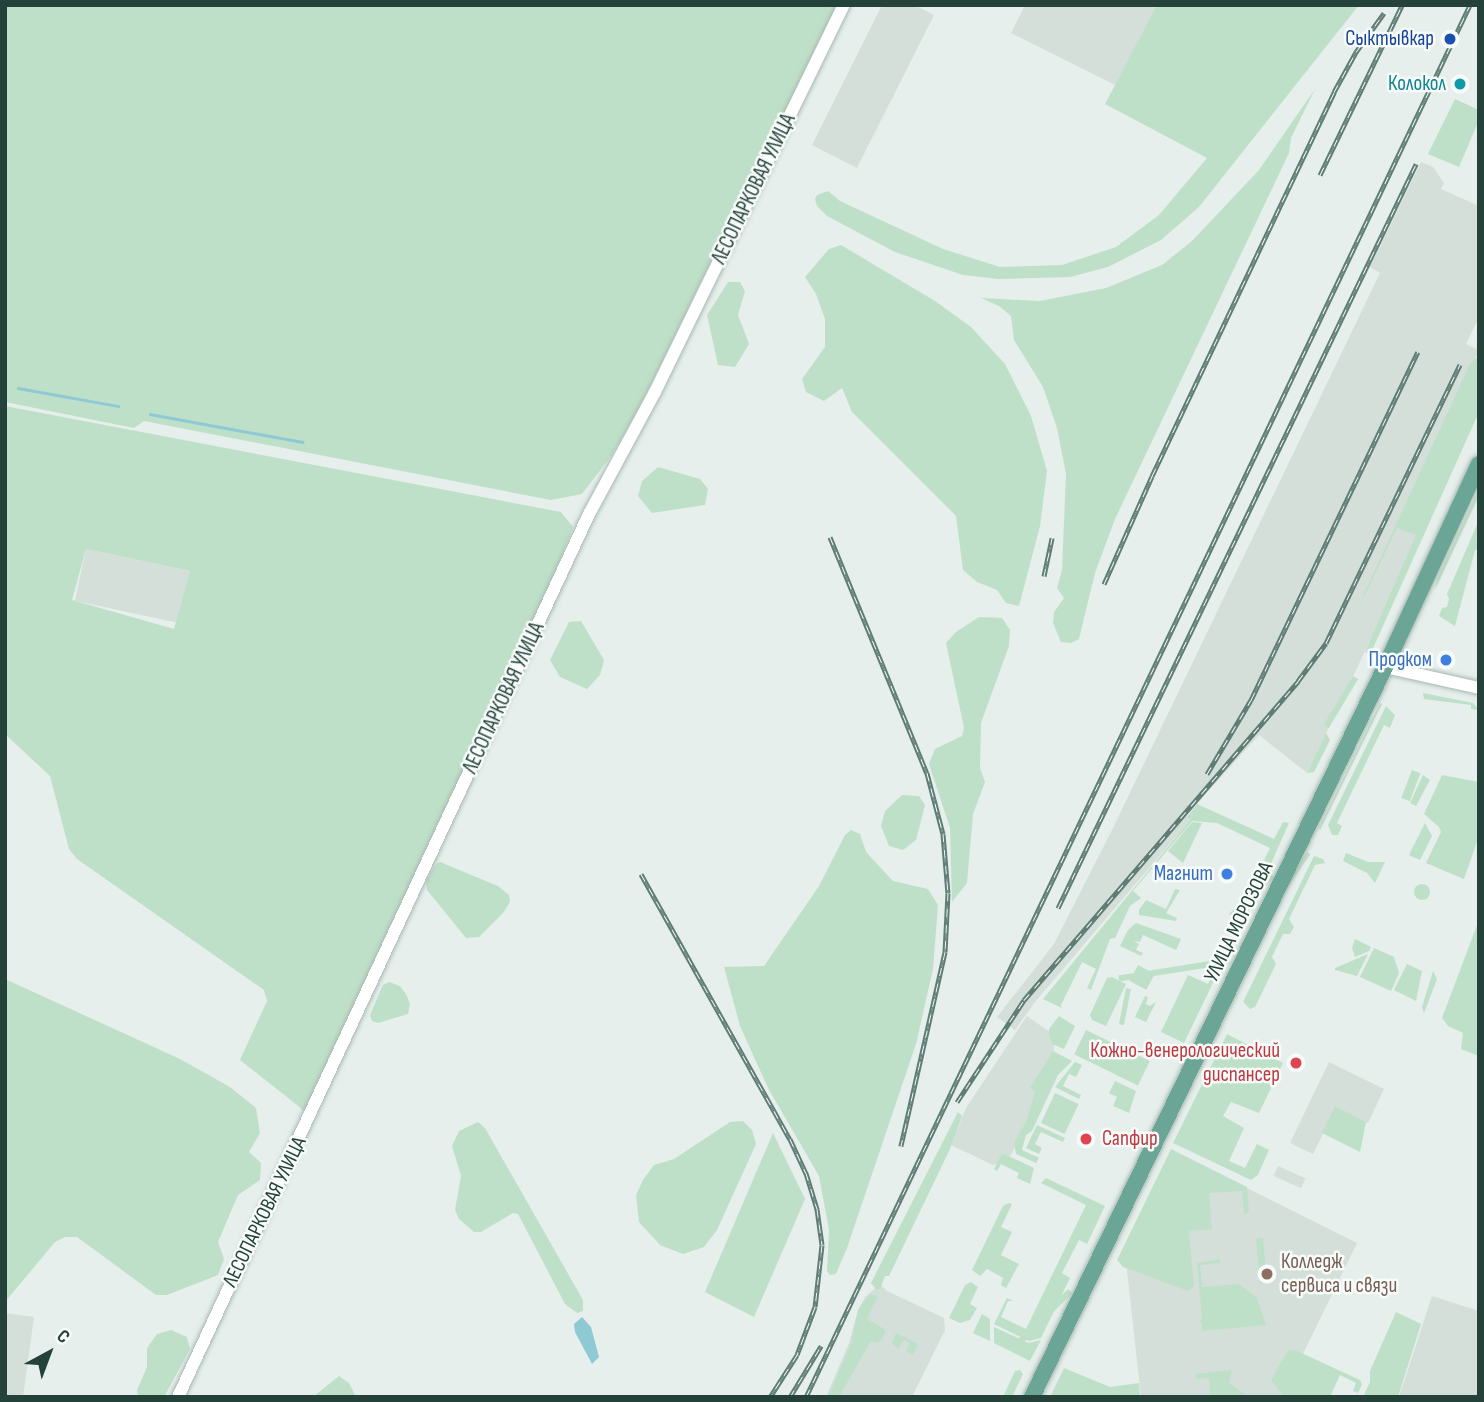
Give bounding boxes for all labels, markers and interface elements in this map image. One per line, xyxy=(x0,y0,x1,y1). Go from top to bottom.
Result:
place label: Сыктывкар xyxy=(1345,26,1434,52)
marker: Сыктывкар xyxy=(1440,29,1460,49)
place label: Колокол xyxy=(1388,71,1446,97)
marker: Колокол xyxy=(1452,76,1468,92)
street label: ЛЕСОПАРКОВАЯ УЛИЦА xyxy=(707,110,801,268)
street label: ЛЕСОПАРКОВАЯ УЛИЦА xyxy=(458,618,550,778)
place label: Продком xyxy=(1369,647,1432,673)
marker: Продком xyxy=(1438,652,1454,668)
street label: УЛИЦА МОРОЗОВА xyxy=(1199,858,1279,986)
place label: Магнит xyxy=(1154,861,1213,887)
marker: Магнит xyxy=(1219,866,1235,882)
place label: Кожно-венерологический диспансер xyxy=(1090,1038,1280,1088)
marker: Кожно-венерологический диспансер xyxy=(1286,1053,1306,1073)
place label: Сапфир xyxy=(1102,1126,1158,1152)
marker: Сапфир xyxy=(1076,1129,1096,1149)
street label: ЛЕСОПАРКОВАЯ УЛИЦА xyxy=(218,1133,312,1291)
place label: Колледж сервиса и связи xyxy=(1281,1249,1397,1299)
marker: Колледж сервиса и связи xyxy=(1259,1266,1275,1282)
north arrow xyxy=(14,1318,84,1388)
text: С xyxy=(52,1325,74,1349)

